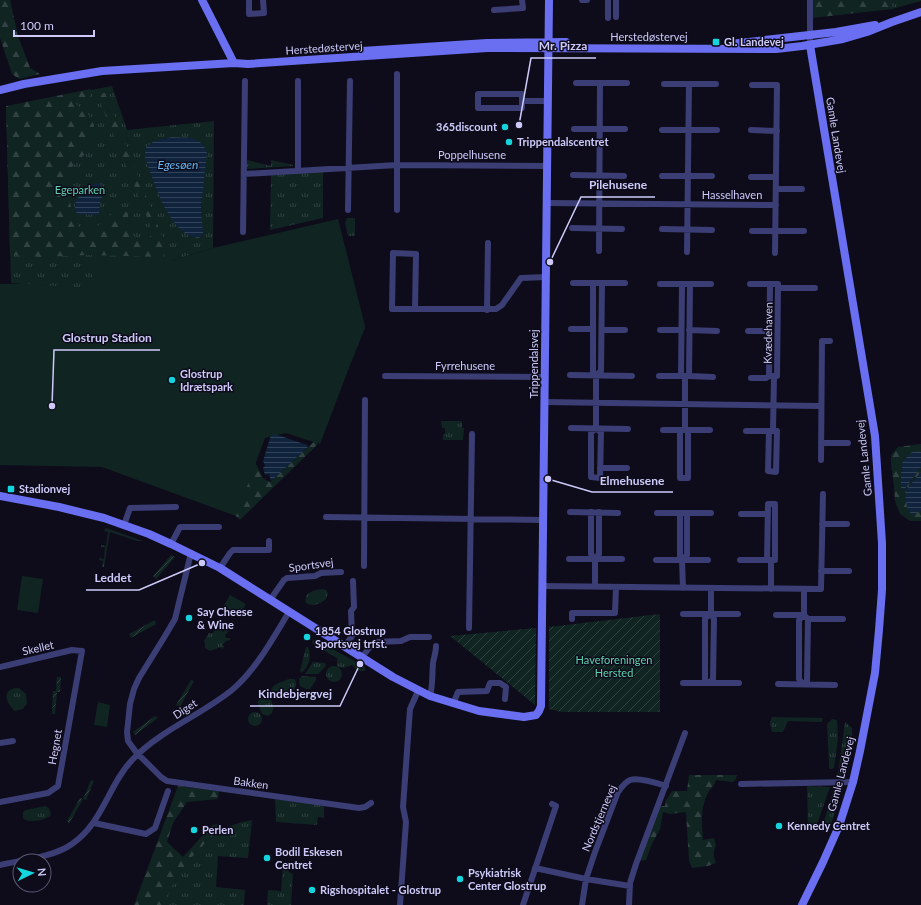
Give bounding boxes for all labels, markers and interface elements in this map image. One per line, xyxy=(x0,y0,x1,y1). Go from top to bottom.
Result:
scale bar xyxy=(14,12,94,38)
text: 100 m xyxy=(20,18,54,33)
street label: Herstedøstervej xyxy=(610,30,688,43)
callout: Mr. Pizza xyxy=(531,34,596,58)
place label: Gl. Landevej xyxy=(724,35,784,48)
marker: Gl. Landevej xyxy=(711,37,721,47)
street label: Herstedøstervej xyxy=(285,38,363,57)
text: Mr. Pizza xyxy=(539,38,587,53)
street label: Gamle Landevej xyxy=(824,96,849,174)
place label: 365discount xyxy=(436,120,498,133)
marker: 365discount xyxy=(500,122,510,132)
place label: Trippendalscentret xyxy=(517,135,609,148)
marker: Trippendalscentret xyxy=(504,137,514,147)
street label: Poppelhusene xyxy=(438,148,506,161)
water label: Egesøen xyxy=(158,157,198,172)
callout: Pilehusene xyxy=(581,173,655,197)
text: Pilehusene xyxy=(589,177,648,192)
park label: Egeparken xyxy=(55,183,105,196)
street label: Hasselhaven xyxy=(702,188,762,201)
street label: Kvædehaven xyxy=(760,302,775,364)
callout: Glostrup Stadion xyxy=(54,326,160,350)
street label: Trippendalsvej xyxy=(527,329,540,399)
text: Glostrup Stadion xyxy=(62,330,152,345)
street label: Fyrrehusene xyxy=(435,359,495,372)
place label: Glostrup Idrætspark xyxy=(180,367,233,393)
marker: Glostrup Idrætspark xyxy=(167,375,177,385)
street label: Gamle Landevej xyxy=(853,419,874,497)
callout: Elmehusene xyxy=(592,468,673,492)
text: Elmehusene xyxy=(600,473,665,488)
place label: Stadionvej xyxy=(19,482,70,495)
marker: Stadionvej xyxy=(6,484,16,494)
street label: Sportsvej xyxy=(288,555,334,574)
callout: Leddet xyxy=(86,566,139,590)
text: Leddet xyxy=(95,570,132,585)
place label: Say Cheese & Wine xyxy=(197,605,253,631)
marker: Say Cheese & Wine xyxy=(184,613,194,623)
place label: 1854 Glostrup Sportsvej trfst. xyxy=(315,624,387,650)
marker: 1854 Glostrup Sportsvej trfst. xyxy=(302,632,312,642)
street label: Skellet xyxy=(21,638,55,657)
park label: Haveforeningen Hersted xyxy=(576,653,652,679)
callout: Kindebjergvej xyxy=(250,682,340,706)
text: Kindebjergvej xyxy=(258,686,332,701)
street label: Diget xyxy=(170,696,199,721)
street label: Hegnet xyxy=(45,728,64,766)
street label: Gamle Landevej xyxy=(824,735,857,813)
street label: Bakken xyxy=(233,774,269,791)
street label: Nordstjernevej xyxy=(579,782,619,853)
place label: Kennedy Centret xyxy=(787,819,871,832)
marker: Kennedy Centret xyxy=(774,821,784,831)
place label: Perlen xyxy=(202,823,233,836)
marker: Perlen xyxy=(189,825,199,835)
place label: Bodil Eskesen Centret xyxy=(275,845,342,871)
north arrow xyxy=(12,853,52,893)
marker: Bodil Eskesen Centret xyxy=(262,853,272,863)
place label: Psykiatrisk Center Glostrup xyxy=(468,866,546,892)
text: N xyxy=(36,867,49,877)
marker: Psykiatrisk Center Glostrup xyxy=(455,874,465,884)
place label: Rigshospitalet - Glostrup xyxy=(320,883,441,896)
marker: Rigshospitalet - Glostrup xyxy=(307,885,317,895)

